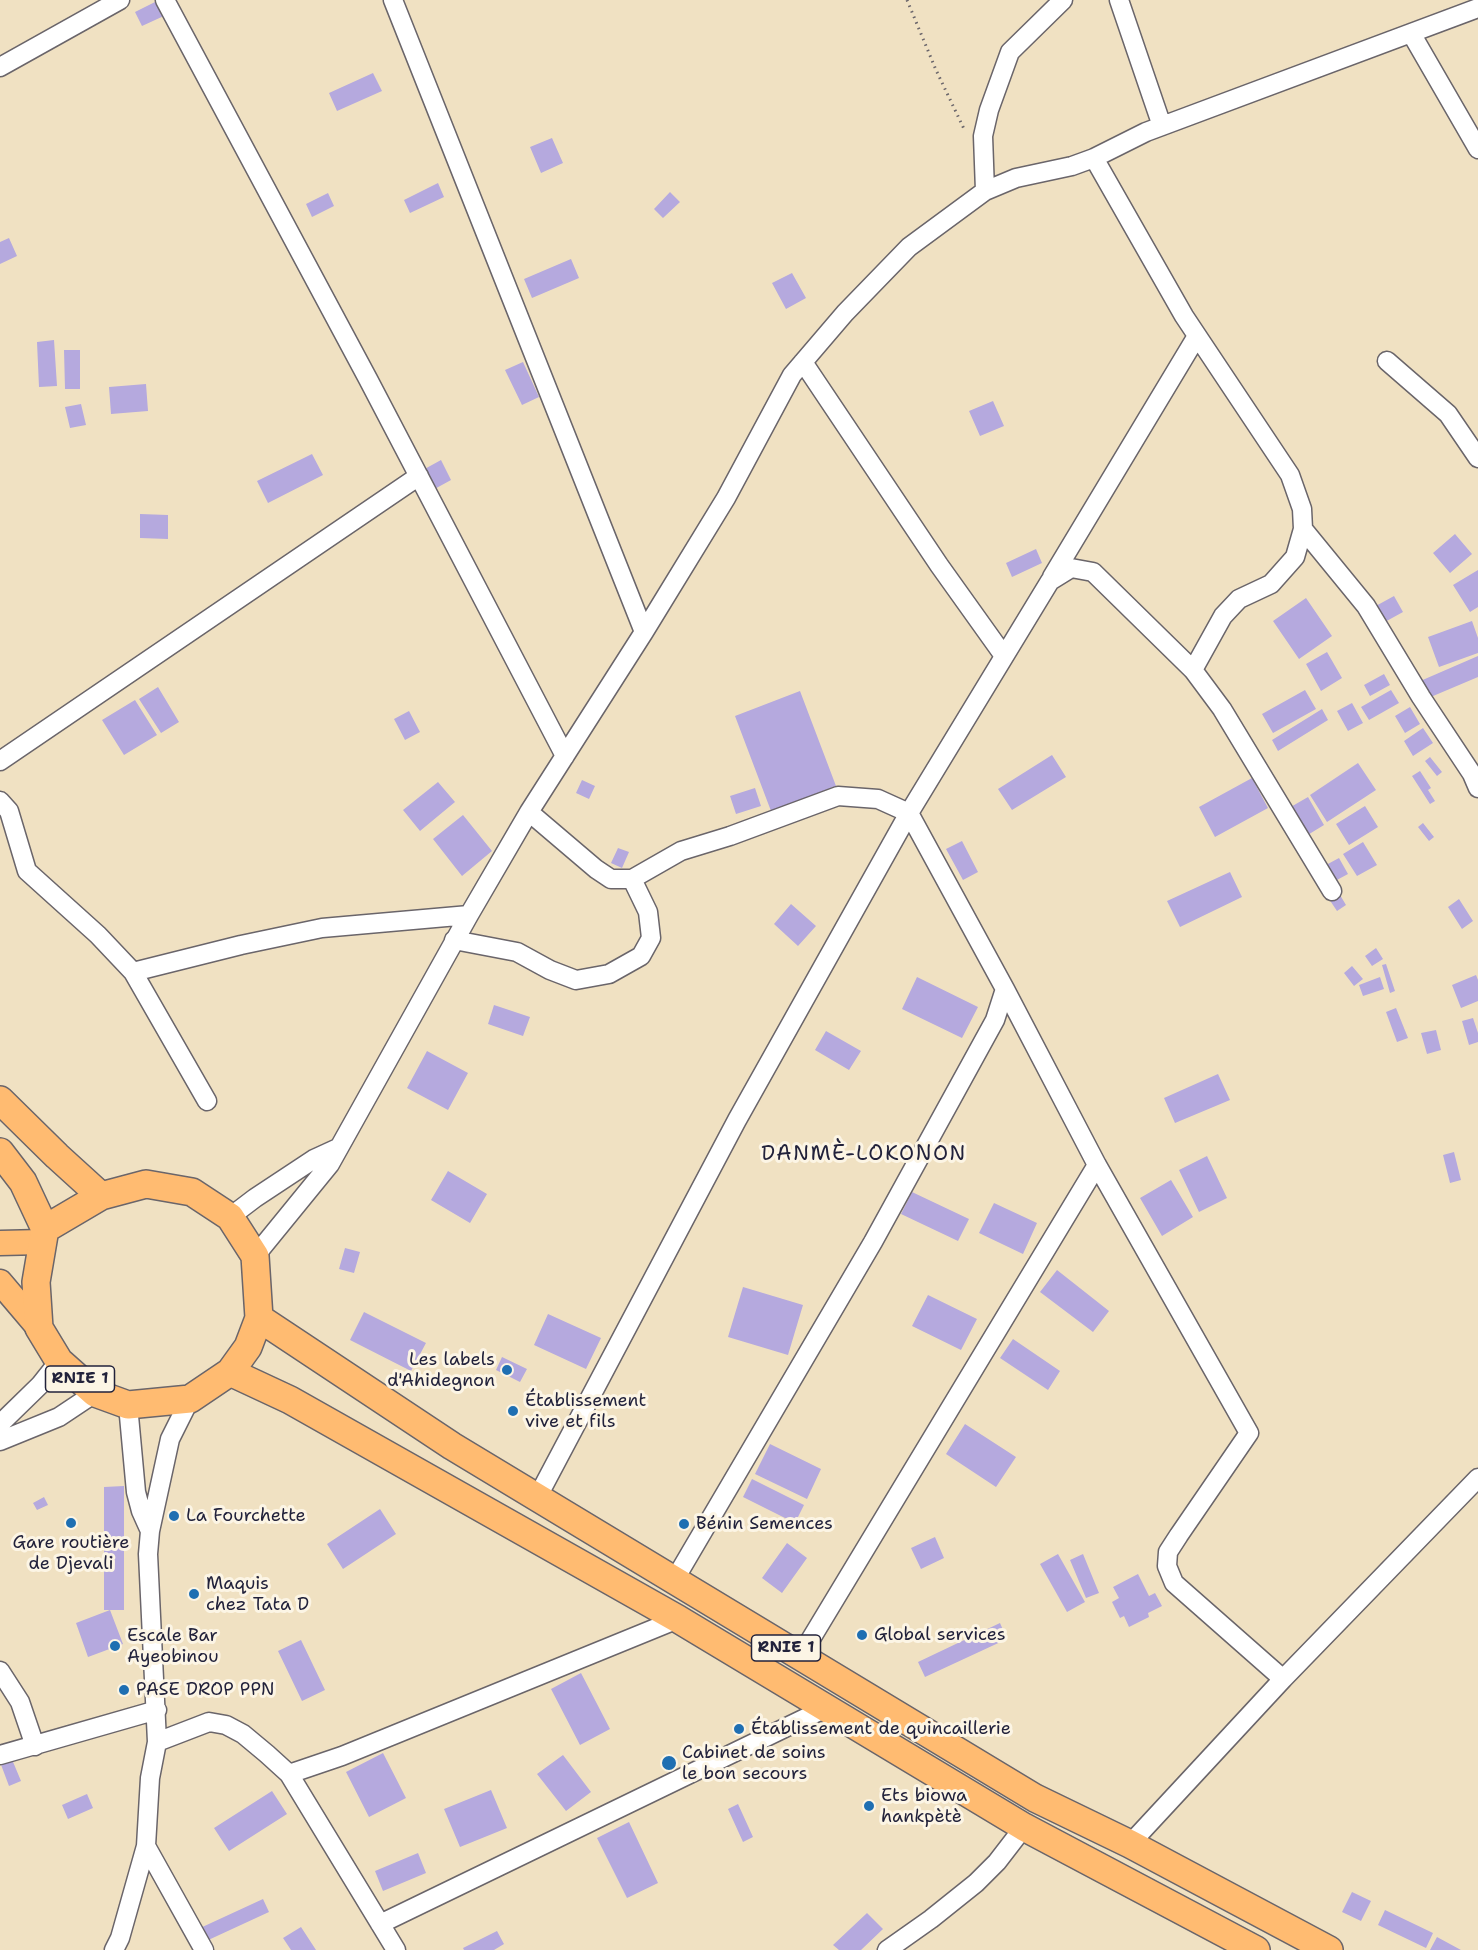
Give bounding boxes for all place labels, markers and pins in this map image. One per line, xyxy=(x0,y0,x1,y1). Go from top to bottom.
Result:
place label: Les labels d'Ahidegnon xyxy=(387,1349,495,1392)
marker: Les labels d'Ahidegnon xyxy=(500,1363,514,1377)
place label: Établissement vive et fils xyxy=(525,1390,646,1432)
marker: Établissement vive et fils xyxy=(506,1404,520,1418)
place label: La Fourchette xyxy=(186,1505,306,1527)
marker: La Fourchette xyxy=(167,1509,181,1523)
place label: Bénin Semences xyxy=(696,1513,833,1535)
marker: Gare routière de Djevali xyxy=(64,1516,78,1530)
marker: Bénin Semences xyxy=(677,1517,691,1531)
place label: Gare routière de Djevali xyxy=(12,1532,130,1574)
place label: Maquis chez Tata D xyxy=(206,1573,309,1616)
marker: Maquis chez Tata D xyxy=(187,1587,201,1601)
place label: Global services xyxy=(874,1624,1006,1646)
place label: Escale Bar Ayeobinou xyxy=(127,1625,219,1668)
marker: Global services xyxy=(855,1628,869,1642)
marker: Escale Bar Ayeobinou xyxy=(108,1639,122,1653)
place label: PASE DROP PPN xyxy=(136,1679,274,1701)
marker: PASE DROP PPN xyxy=(117,1683,131,1697)
place label: Établissement de quincaillerie xyxy=(751,1718,1011,1740)
marker: Établissement de quincaillerie xyxy=(732,1722,746,1736)
place label: Cabinet de soins le bon secours xyxy=(682,1742,826,1784)
marker: Cabinet de soins le bon secours xyxy=(660,1754,678,1772)
place label: Ets biowa hankpètè xyxy=(881,1785,967,1828)
marker: Ets biowa hankpètè xyxy=(862,1799,876,1813)

